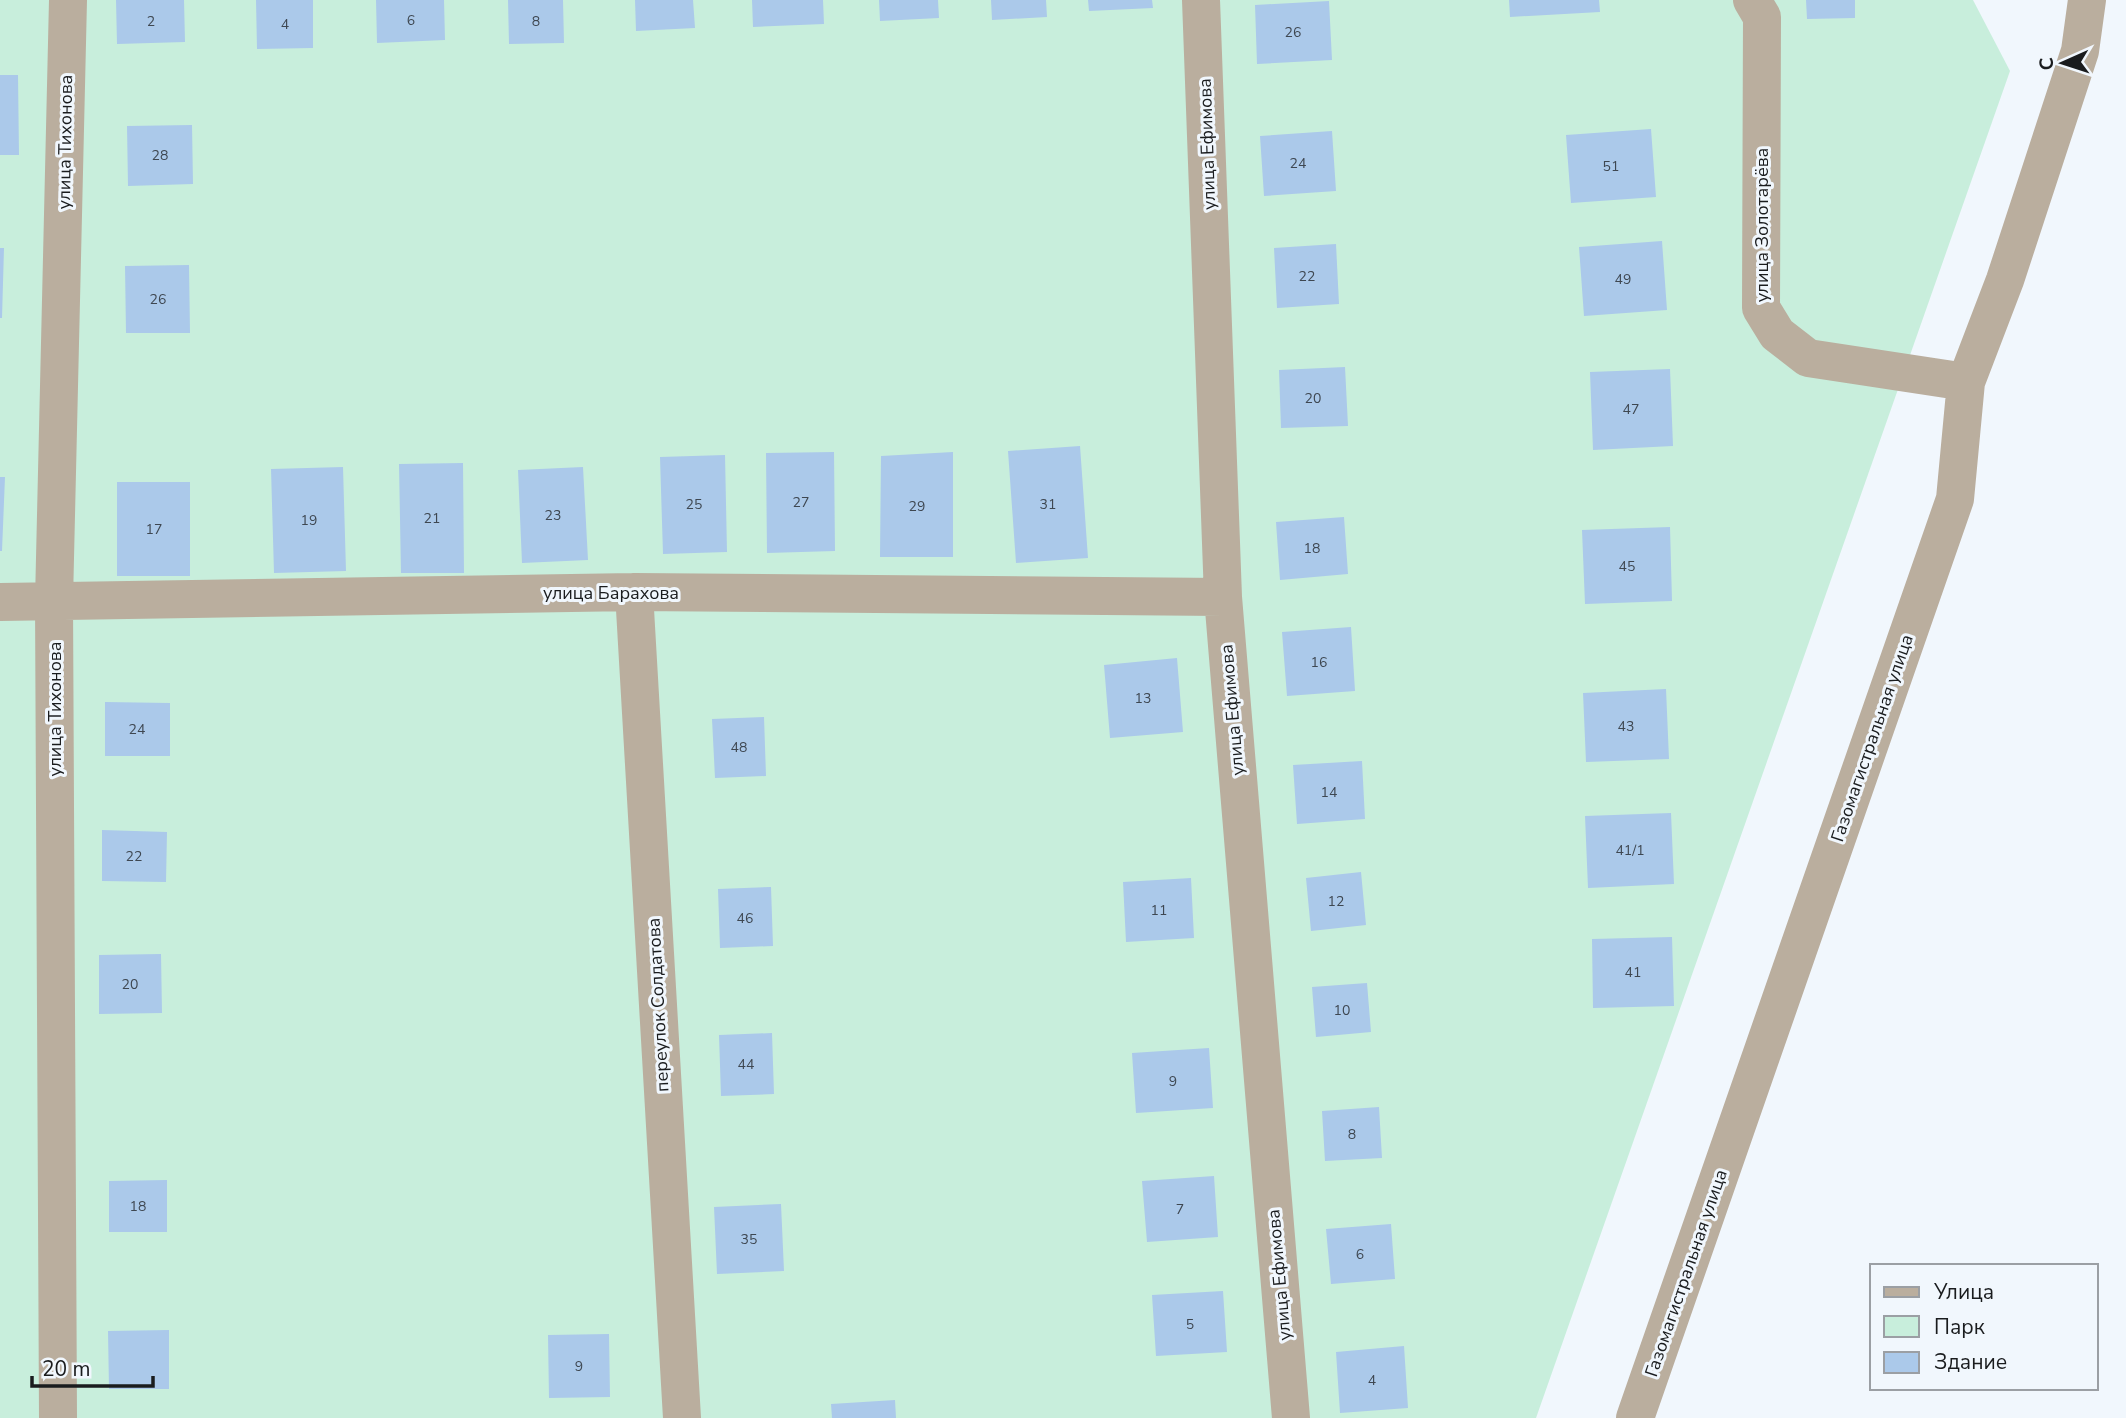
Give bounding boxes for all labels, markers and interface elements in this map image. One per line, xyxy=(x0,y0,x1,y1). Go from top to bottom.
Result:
house number: 6 xyxy=(407,11,415,30)
house number: 2 xyxy=(147,12,155,31)
house number: 8 xyxy=(532,12,540,31)
house number: 4 xyxy=(281,15,289,34)
house number: 26 xyxy=(1285,23,1301,42)
north arrow xyxy=(2028,28,2098,98)
text: С xyxy=(2034,57,2060,71)
street label: улица Тихонова xyxy=(52,74,78,210)
street label: улица Ефимова xyxy=(1193,78,1221,210)
house number: 28 xyxy=(152,146,168,165)
street label: улица Золотарёва xyxy=(1750,148,1774,302)
house number: 24 xyxy=(1290,154,1306,173)
house number: 51 xyxy=(1603,157,1619,176)
house number: 22 xyxy=(1299,267,1315,286)
house number: 49 xyxy=(1615,270,1631,289)
house number: 26 xyxy=(150,290,166,309)
house number: 20 xyxy=(1305,389,1321,408)
house number: 47 xyxy=(1623,400,1639,419)
house number: 27 xyxy=(793,493,809,512)
house number: 25 xyxy=(686,495,702,514)
house number: 31 xyxy=(1040,495,1056,514)
house number: 29 xyxy=(909,497,925,516)
house number: 23 xyxy=(545,506,561,525)
house number: 21 xyxy=(424,509,440,528)
house number: 19 xyxy=(301,511,317,530)
house number: 17 xyxy=(146,520,162,539)
house number: 18 xyxy=(1304,539,1320,558)
house number: 45 xyxy=(1619,557,1635,576)
street label: улица Барахова xyxy=(543,581,679,605)
street label: Газомагистральная улица xyxy=(1825,631,1919,845)
street label: улица Тихонова xyxy=(43,642,67,776)
street label: улица Ефимова xyxy=(1214,643,1250,777)
house number: 16 xyxy=(1311,653,1327,672)
house number: 13 xyxy=(1135,689,1151,708)
house number: 43 xyxy=(1618,717,1634,736)
house number: 24 xyxy=(129,720,145,739)
house number: 48 xyxy=(731,738,747,757)
house number: 14 xyxy=(1321,783,1337,802)
house number: 41/1 xyxy=(1615,841,1645,860)
house number: 22 xyxy=(126,847,142,866)
house number: 12 xyxy=(1328,892,1344,911)
house number: 11 xyxy=(1151,901,1167,920)
house number: 46 xyxy=(737,909,753,928)
street label: переулок Солдатова xyxy=(641,917,675,1093)
house number: 41 xyxy=(1625,963,1641,982)
house number: 20 xyxy=(122,975,138,994)
house number: 10 xyxy=(1334,1001,1350,1020)
house number: 44 xyxy=(738,1055,754,1074)
house number: 9 xyxy=(1169,1072,1177,1091)
house number: 8 xyxy=(1348,1125,1356,1144)
street label: Газомагистральная улица xyxy=(1639,1166,1733,1380)
house number: 18 xyxy=(130,1197,146,1216)
house number: 7 xyxy=(1176,1200,1184,1219)
street label: улица Ефимова xyxy=(1261,1208,1297,1342)
house number: 35 xyxy=(741,1230,757,1249)
house number: 6 xyxy=(1356,1245,1364,1264)
legend xyxy=(1870,1264,2098,1390)
text: Улица xyxy=(1933,1278,1994,1306)
text: Парк xyxy=(1934,1313,1986,1341)
house number: 5 xyxy=(1186,1315,1194,1334)
scale bar xyxy=(32,1344,152,1388)
text: Здание xyxy=(1934,1348,2007,1376)
text: 20 m xyxy=(42,1355,91,1383)
house number: 9 xyxy=(575,1357,583,1376)
house number: 4 xyxy=(1368,1371,1376,1390)

